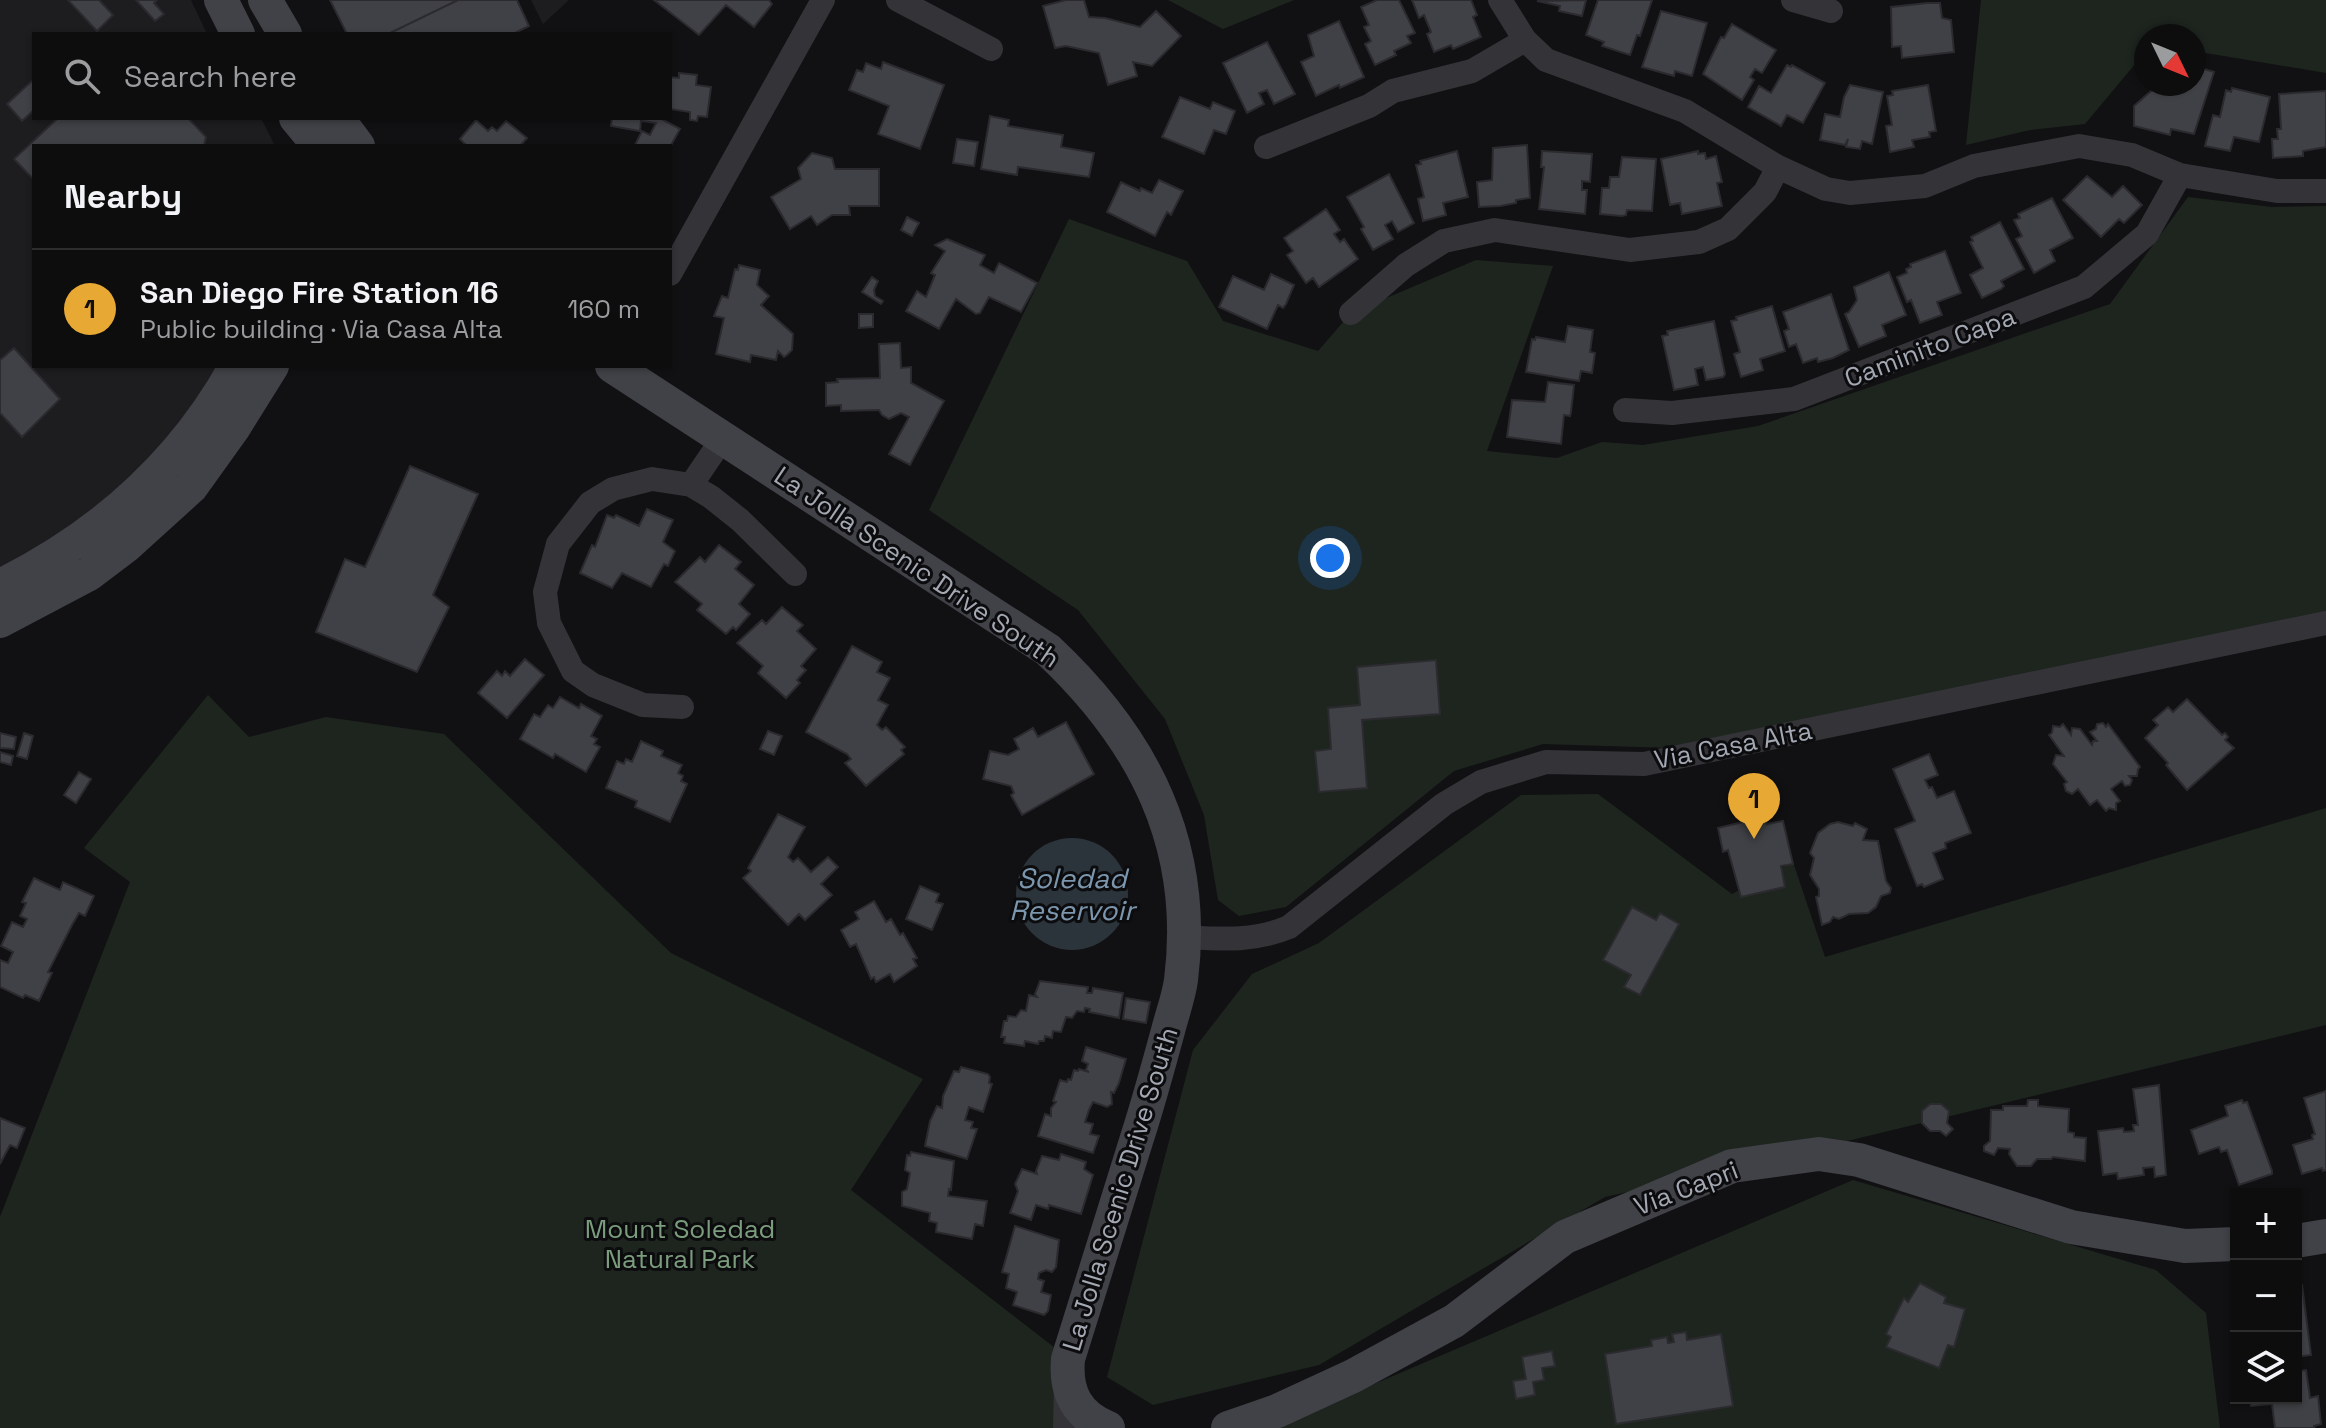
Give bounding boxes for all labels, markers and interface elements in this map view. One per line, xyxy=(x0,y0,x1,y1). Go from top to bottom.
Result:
north arrow xyxy=(2134,24,2206,96)
search box xyxy=(32,32,672,120)
icon: search xyxy=(60,54,104,98)
text: Search here xyxy=(124,57,297,96)
text: Nearby xyxy=(64,175,182,218)
text: San Diego Fire Station 16 xyxy=(140,273,499,312)
text: 1 xyxy=(84,292,96,326)
text: 160 m xyxy=(568,292,640,326)
street label: Caminito Capa xyxy=(1840,299,2020,395)
text: Public building · Via Casa Alta xyxy=(140,312,502,346)
street label: La Jolla Scenic Drive South xyxy=(768,459,1066,675)
your location xyxy=(1310,538,1350,578)
street label: Via Casa Alta xyxy=(1651,713,1815,777)
pin: 1 xyxy=(1728,773,1780,839)
water label: Soledad Reservoir xyxy=(1009,860,1138,928)
street label: La Jolla Scenic Drive South xyxy=(1054,1023,1186,1355)
street label: Via Capri xyxy=(1629,1153,1743,1223)
map controls xyxy=(2230,1188,2302,1404)
button: + xyxy=(2230,1188,2302,1260)
park label: Mount Soledad Natural Park xyxy=(585,1212,775,1276)
button: − xyxy=(2230,1260,2302,1332)
button: layers xyxy=(2230,1332,2302,1404)

